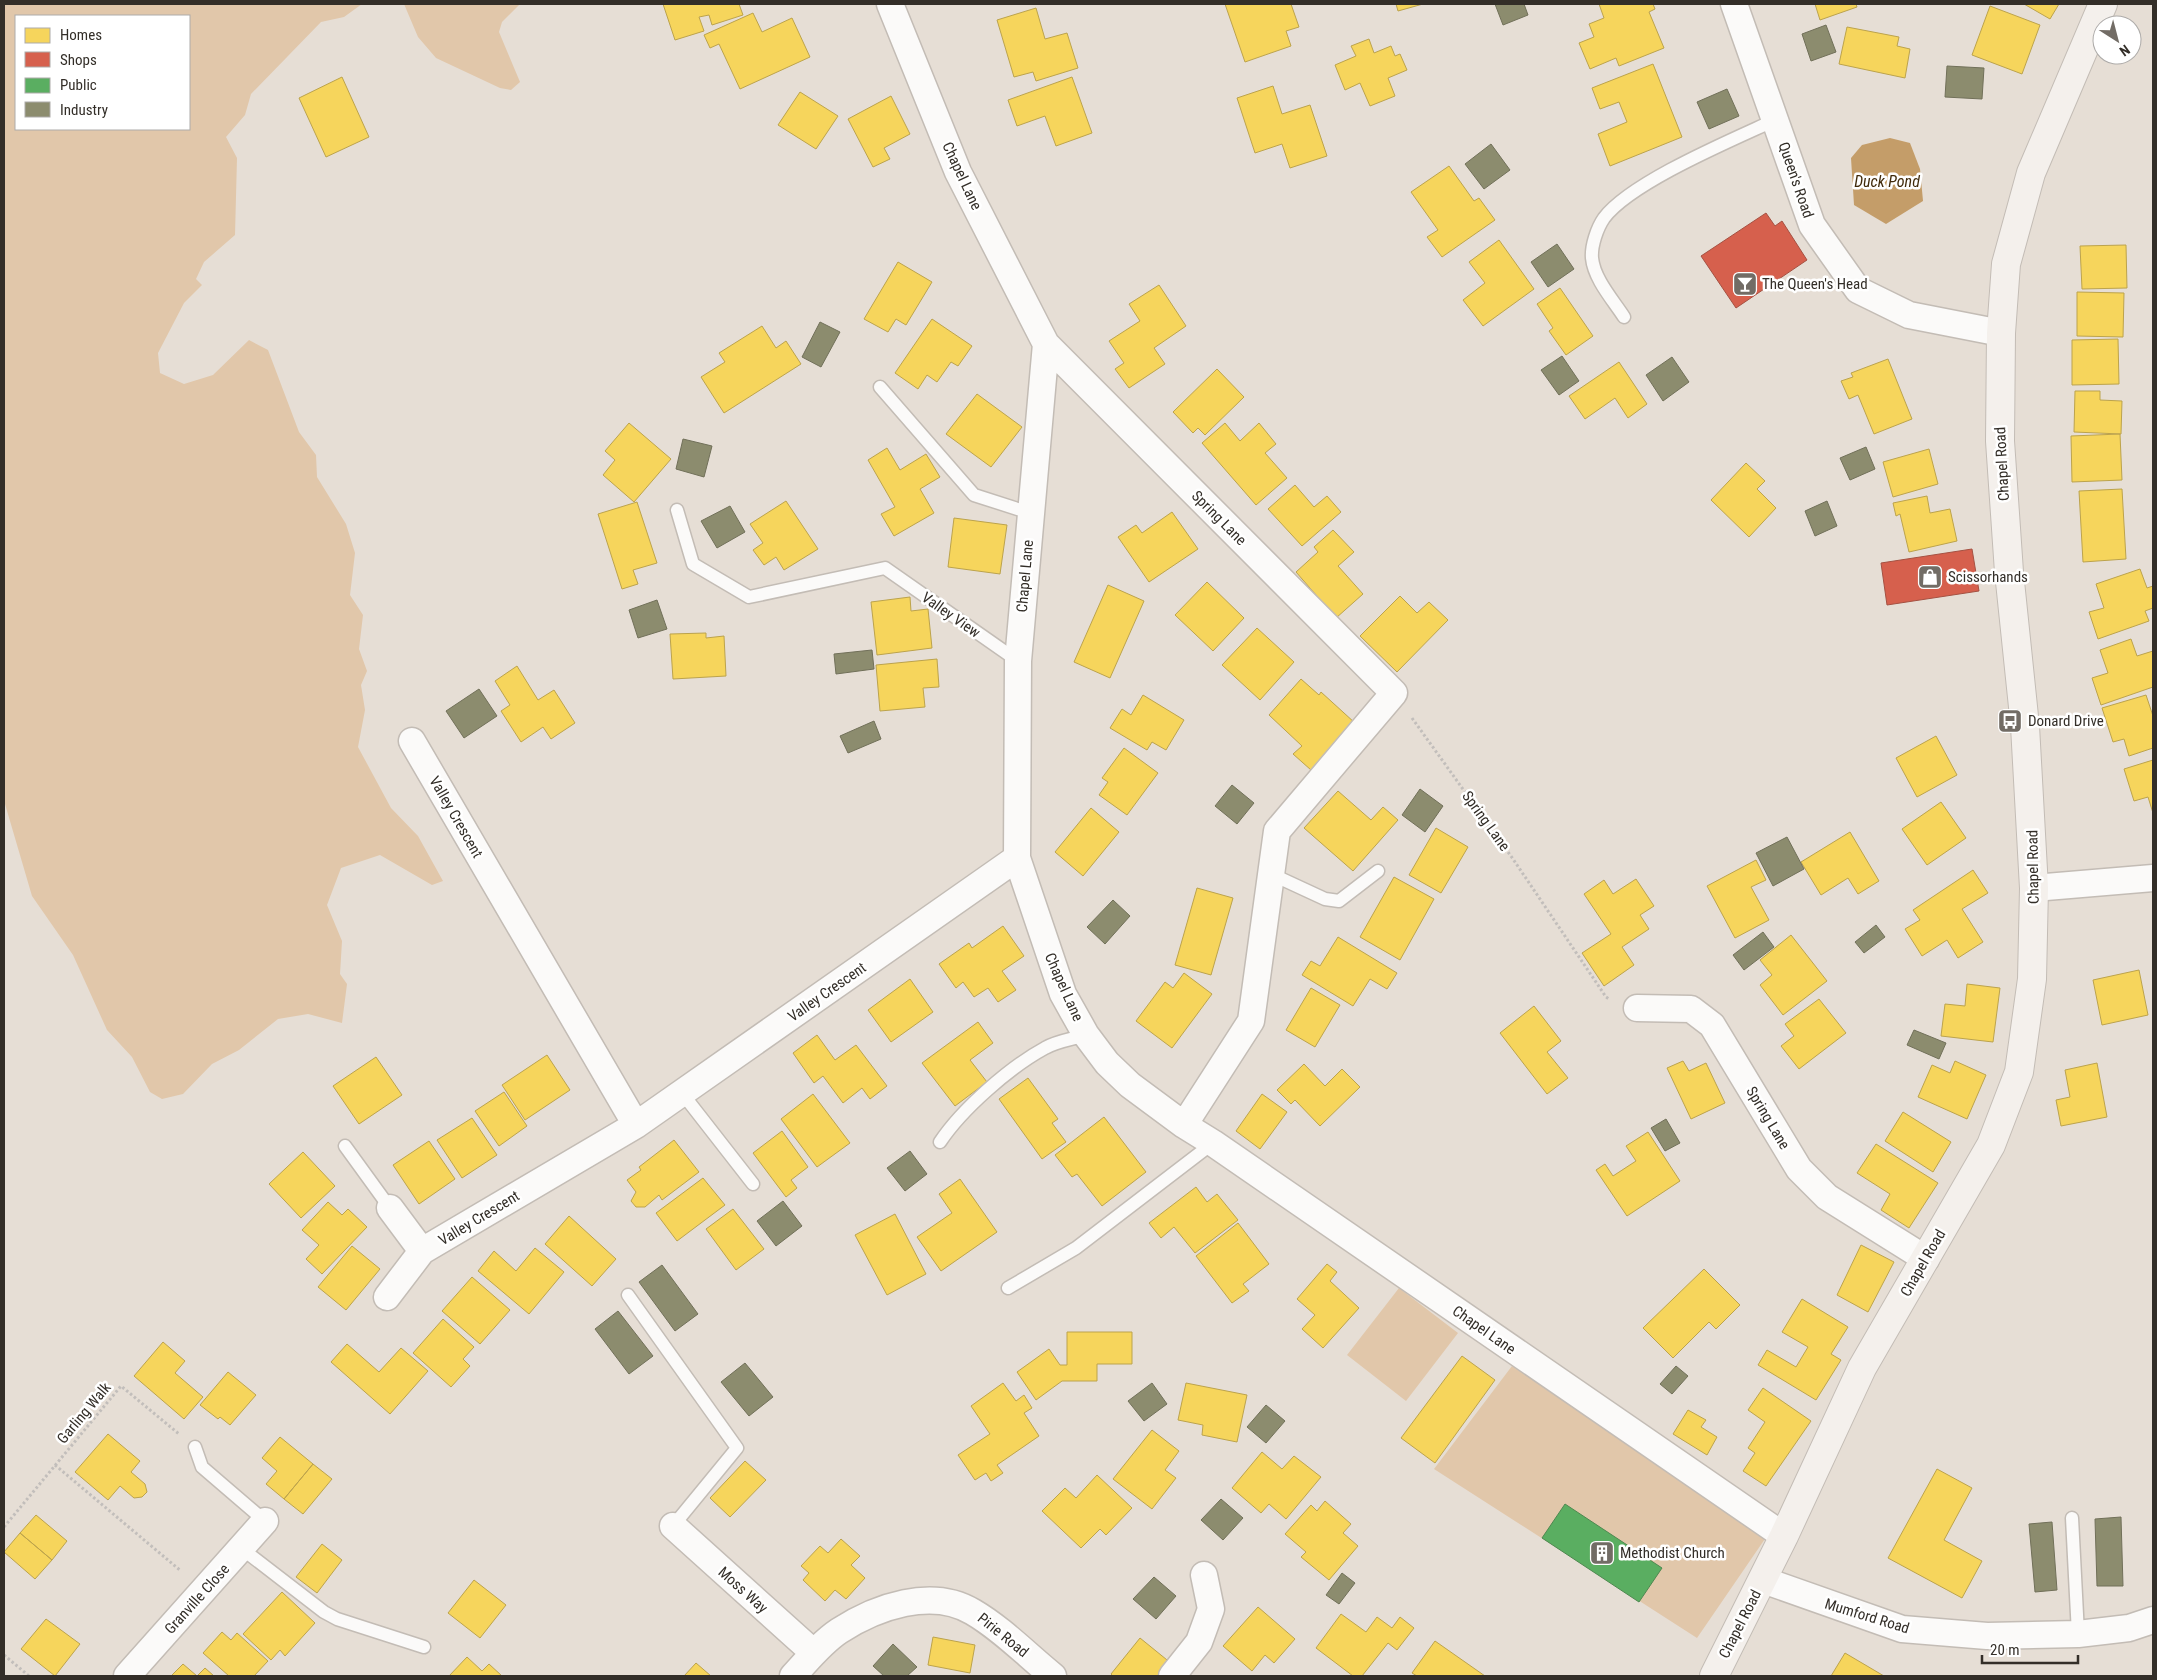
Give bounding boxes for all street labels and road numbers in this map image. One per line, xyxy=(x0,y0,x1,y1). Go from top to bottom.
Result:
street label: Chapel Lane xyxy=(938,139,986,213)
street label: Queen's Road xyxy=(1775,140,1817,220)
street label: Chapel Road xyxy=(1991,426,2013,502)
street label: Spring Lane xyxy=(1188,487,1250,549)
street label: Chapel Lane xyxy=(1013,539,1037,613)
street label: Valley View xyxy=(918,588,984,642)
street label: Valley Crescent xyxy=(425,773,487,861)
street label: Spring Lane xyxy=(1458,787,1514,855)
street label: Chapel Road xyxy=(2023,830,2043,904)
street label: Chapel Lane xyxy=(1041,950,1087,1024)
street label: Valley Crescent xyxy=(784,958,870,1026)
street label: Spring Lane xyxy=(1742,1083,1794,1153)
street label: Valley Crescent xyxy=(435,1187,523,1249)
street label: Chapel Road xyxy=(1897,1226,1949,1300)
street label: Chapel Lane xyxy=(1449,1302,1519,1358)
street label: Garling Walk xyxy=(53,1379,115,1447)
street label: Granville Close xyxy=(161,1560,233,1638)
street label: Moss Way xyxy=(714,1563,772,1617)
street label: Chapel Road xyxy=(1715,1587,1765,1661)
street label: Mumford Road xyxy=(1822,1595,1912,1637)
street label: Pirie Road xyxy=(974,1609,1032,1661)

